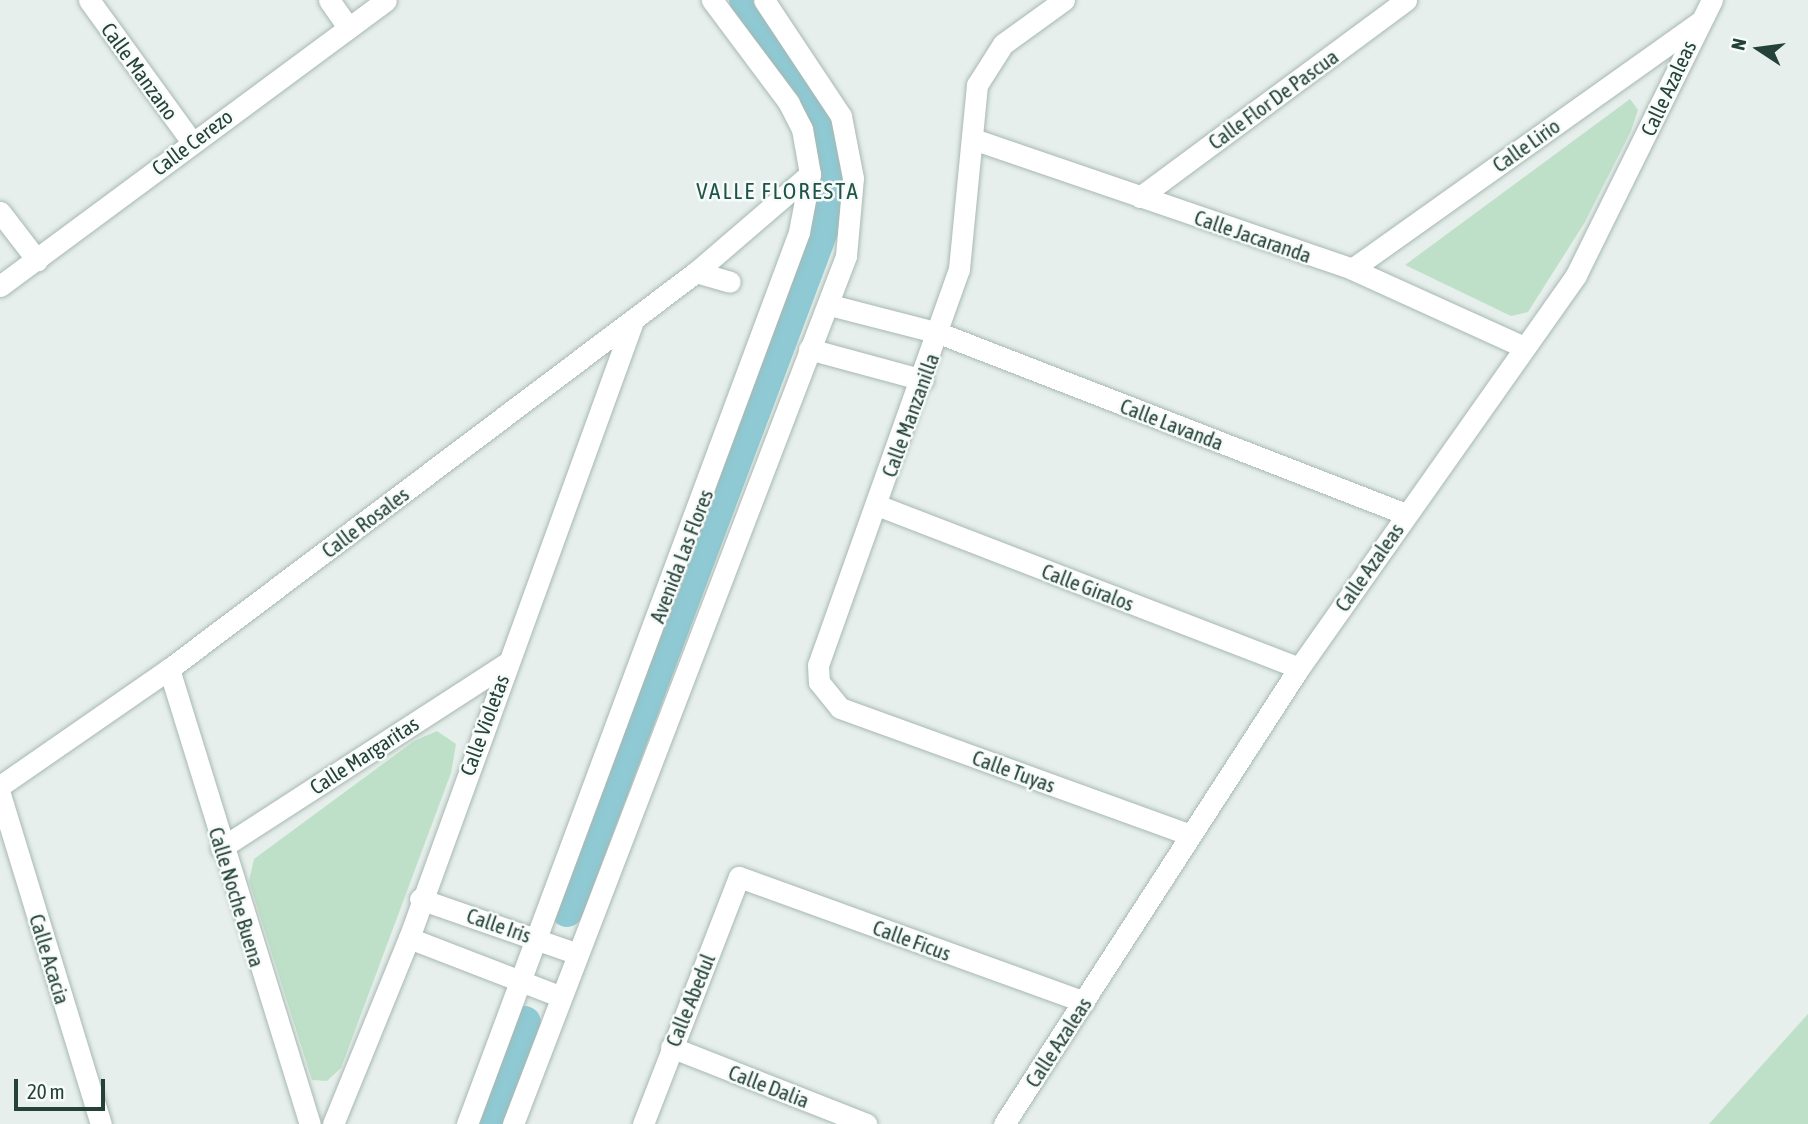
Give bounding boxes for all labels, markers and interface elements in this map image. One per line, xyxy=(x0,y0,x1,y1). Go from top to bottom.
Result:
north arrow xyxy=(1724,14,1794,84)
street label: Calle Manzano xyxy=(96,18,184,124)
street label: Calle Azaleas xyxy=(1635,36,1701,140)
text: N xyxy=(1727,36,1751,52)
street label: Calle Flor De Pascua xyxy=(1203,43,1343,155)
street label: Calle Cerezo xyxy=(147,104,237,180)
street label: Calle Lirio xyxy=(1487,113,1565,177)
district label: VALLE FLORESTA xyxy=(698,177,858,205)
street label: Calle Jacaranda xyxy=(1191,204,1315,268)
street label: Calle Manzanilla xyxy=(876,350,944,480)
street label: Calle Lavanda xyxy=(1117,393,1227,455)
street label: Calle Rosales xyxy=(317,481,413,563)
street label: Avenida Las Flores xyxy=(644,486,718,626)
street label: Calle Azaleas xyxy=(1329,518,1409,616)
street label: Calle Giralos xyxy=(1038,558,1138,616)
street label: Calle Violetas xyxy=(454,671,514,779)
street label: Calle Margaritas xyxy=(305,711,423,799)
street label: Calle Tuyas xyxy=(969,744,1059,798)
street label: Calle Noche Buena xyxy=(204,824,270,970)
street label: Calle Iris xyxy=(464,902,534,948)
street label: Calle Acacia xyxy=(24,911,76,1007)
street label: Calle Ficus xyxy=(870,914,954,966)
street label: Calle Abedul xyxy=(660,950,720,1050)
street label: Calle Azaleas xyxy=(1020,992,1096,1092)
street label: Calle Dalia xyxy=(725,1059,813,1113)
scale bar xyxy=(18,1064,108,1108)
text: 20 m xyxy=(27,1079,65,1103)

